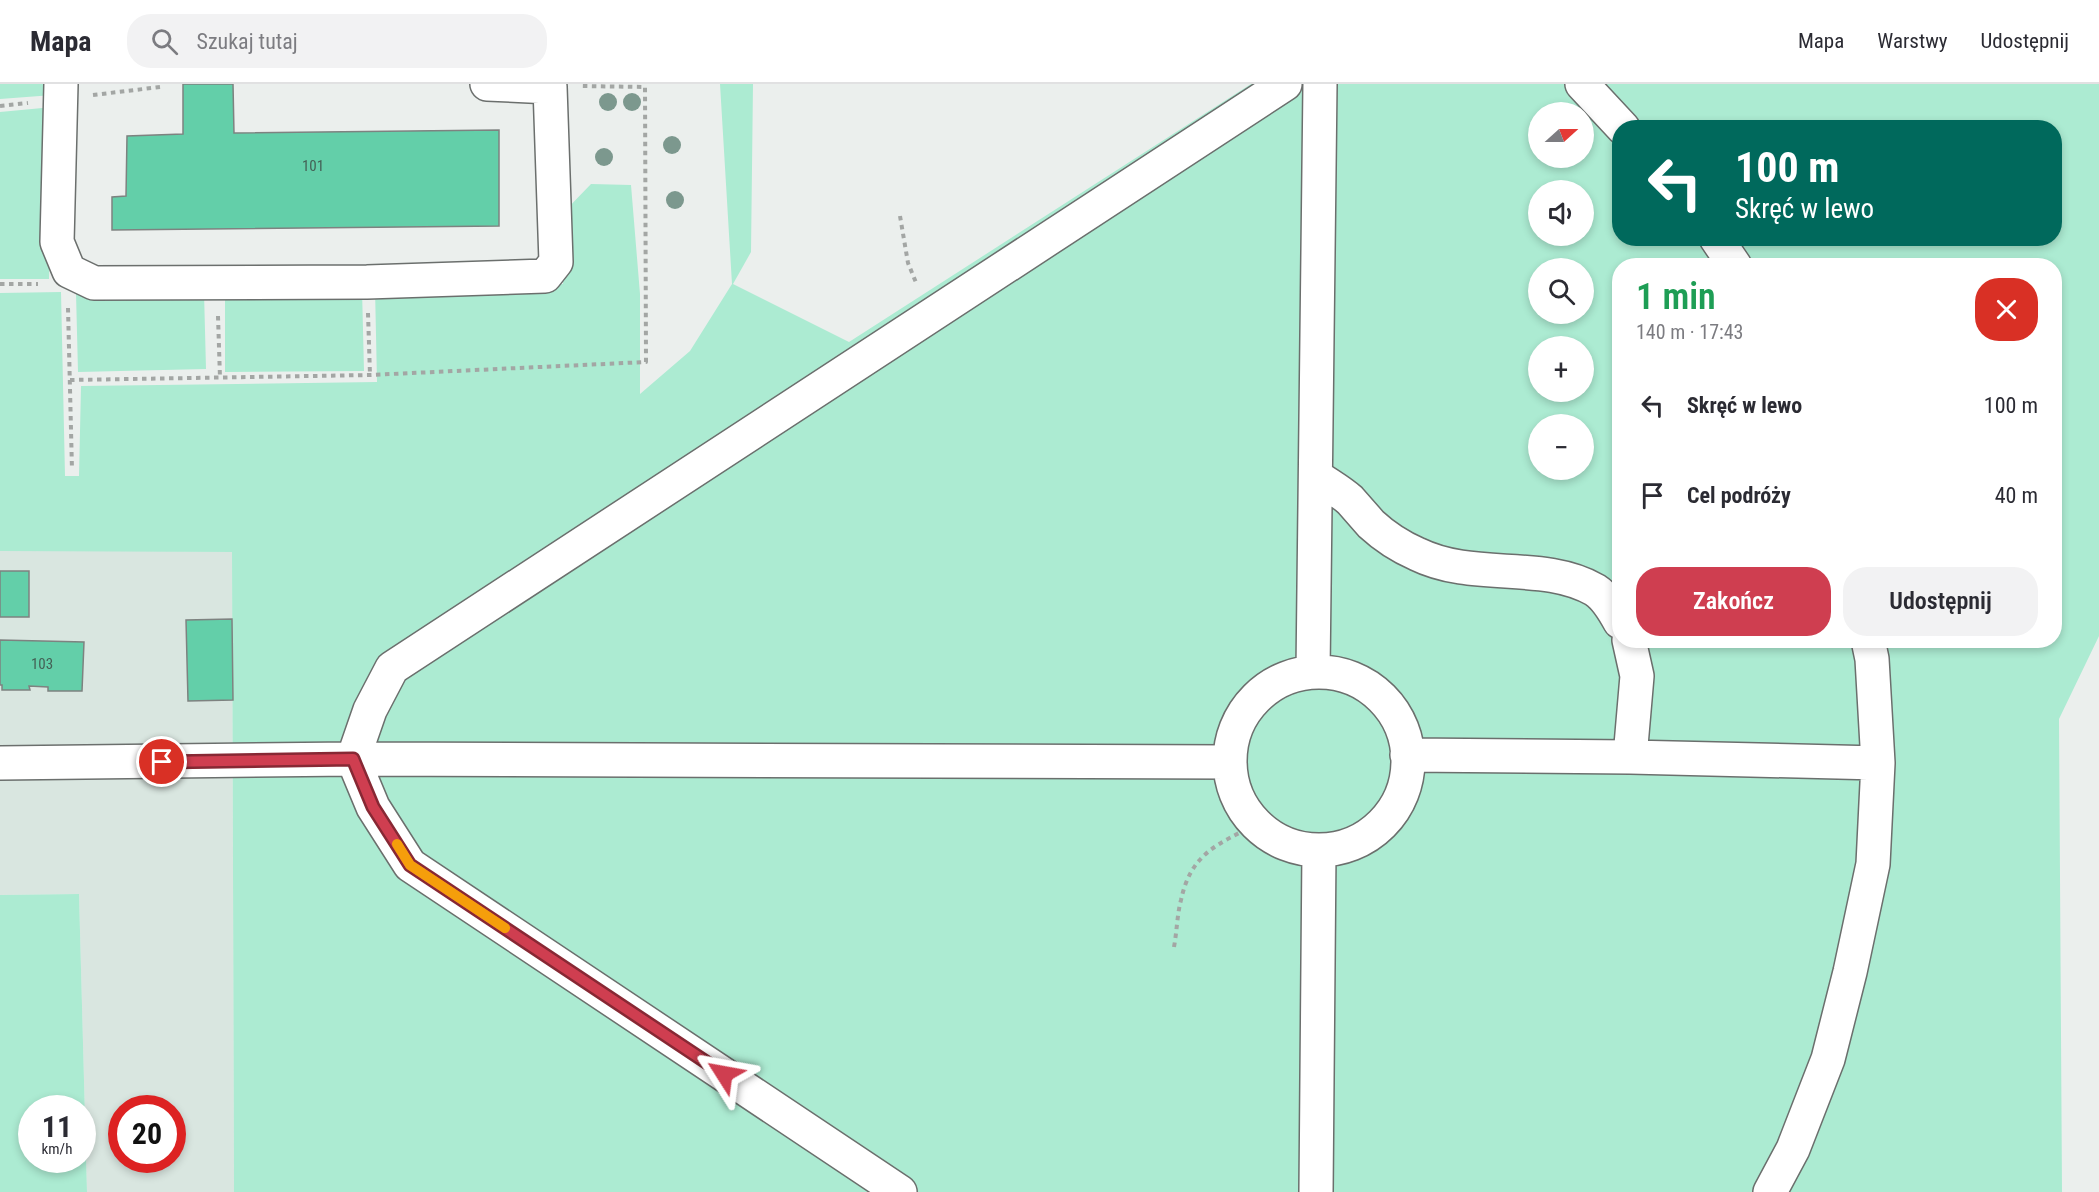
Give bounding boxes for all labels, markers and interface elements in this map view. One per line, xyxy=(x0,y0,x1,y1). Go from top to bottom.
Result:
search box xyxy=(127,14,547,68)
text: Mapa xyxy=(30,25,91,58)
icon: search xyxy=(148,25,181,58)
text: Szukaj tutaj xyxy=(196,29,298,54)
text: Mapa xyxy=(1798,29,1844,53)
text: Warstwy xyxy=(1877,29,1948,53)
text: Udostępnij xyxy=(1981,29,2069,53)
north arrow xyxy=(1528,102,1594,168)
map controls xyxy=(1528,102,1594,480)
text: 100 m xyxy=(1735,143,1840,192)
icon: left xyxy=(1636,144,1714,222)
house number: 101 xyxy=(302,157,324,175)
button: sound xyxy=(1528,180,1594,246)
text: Skręć w lewo xyxy=(1735,193,1874,225)
button: search xyxy=(1528,258,1594,324)
text: 1 min xyxy=(1636,276,1716,318)
button: close xyxy=(1975,278,2038,341)
text: 140 m · 17:43 xyxy=(1636,320,1743,344)
button: + xyxy=(1528,336,1594,402)
icon: left xyxy=(1636,389,1669,422)
text: Skręć w lewo xyxy=(1687,393,1802,418)
text: 100 m xyxy=(1984,393,2038,418)
button: − xyxy=(1528,414,1594,480)
icon: arrive xyxy=(1636,479,1669,512)
text: Cel podróży xyxy=(1687,483,1791,508)
text: 40 m xyxy=(1995,483,2038,508)
button: Zakończ xyxy=(1636,567,1831,636)
button: Udostępnij xyxy=(1843,567,2038,636)
house number: 103 xyxy=(31,655,53,673)
pin xyxy=(136,736,187,787)
icon: arrive xyxy=(145,745,178,778)
position arrow xyxy=(692,1042,756,1106)
speed limit sign: 20 xyxy=(108,1095,186,1173)
text: 11 xyxy=(42,1109,72,1144)
text: km/h xyxy=(42,1140,72,1158)

